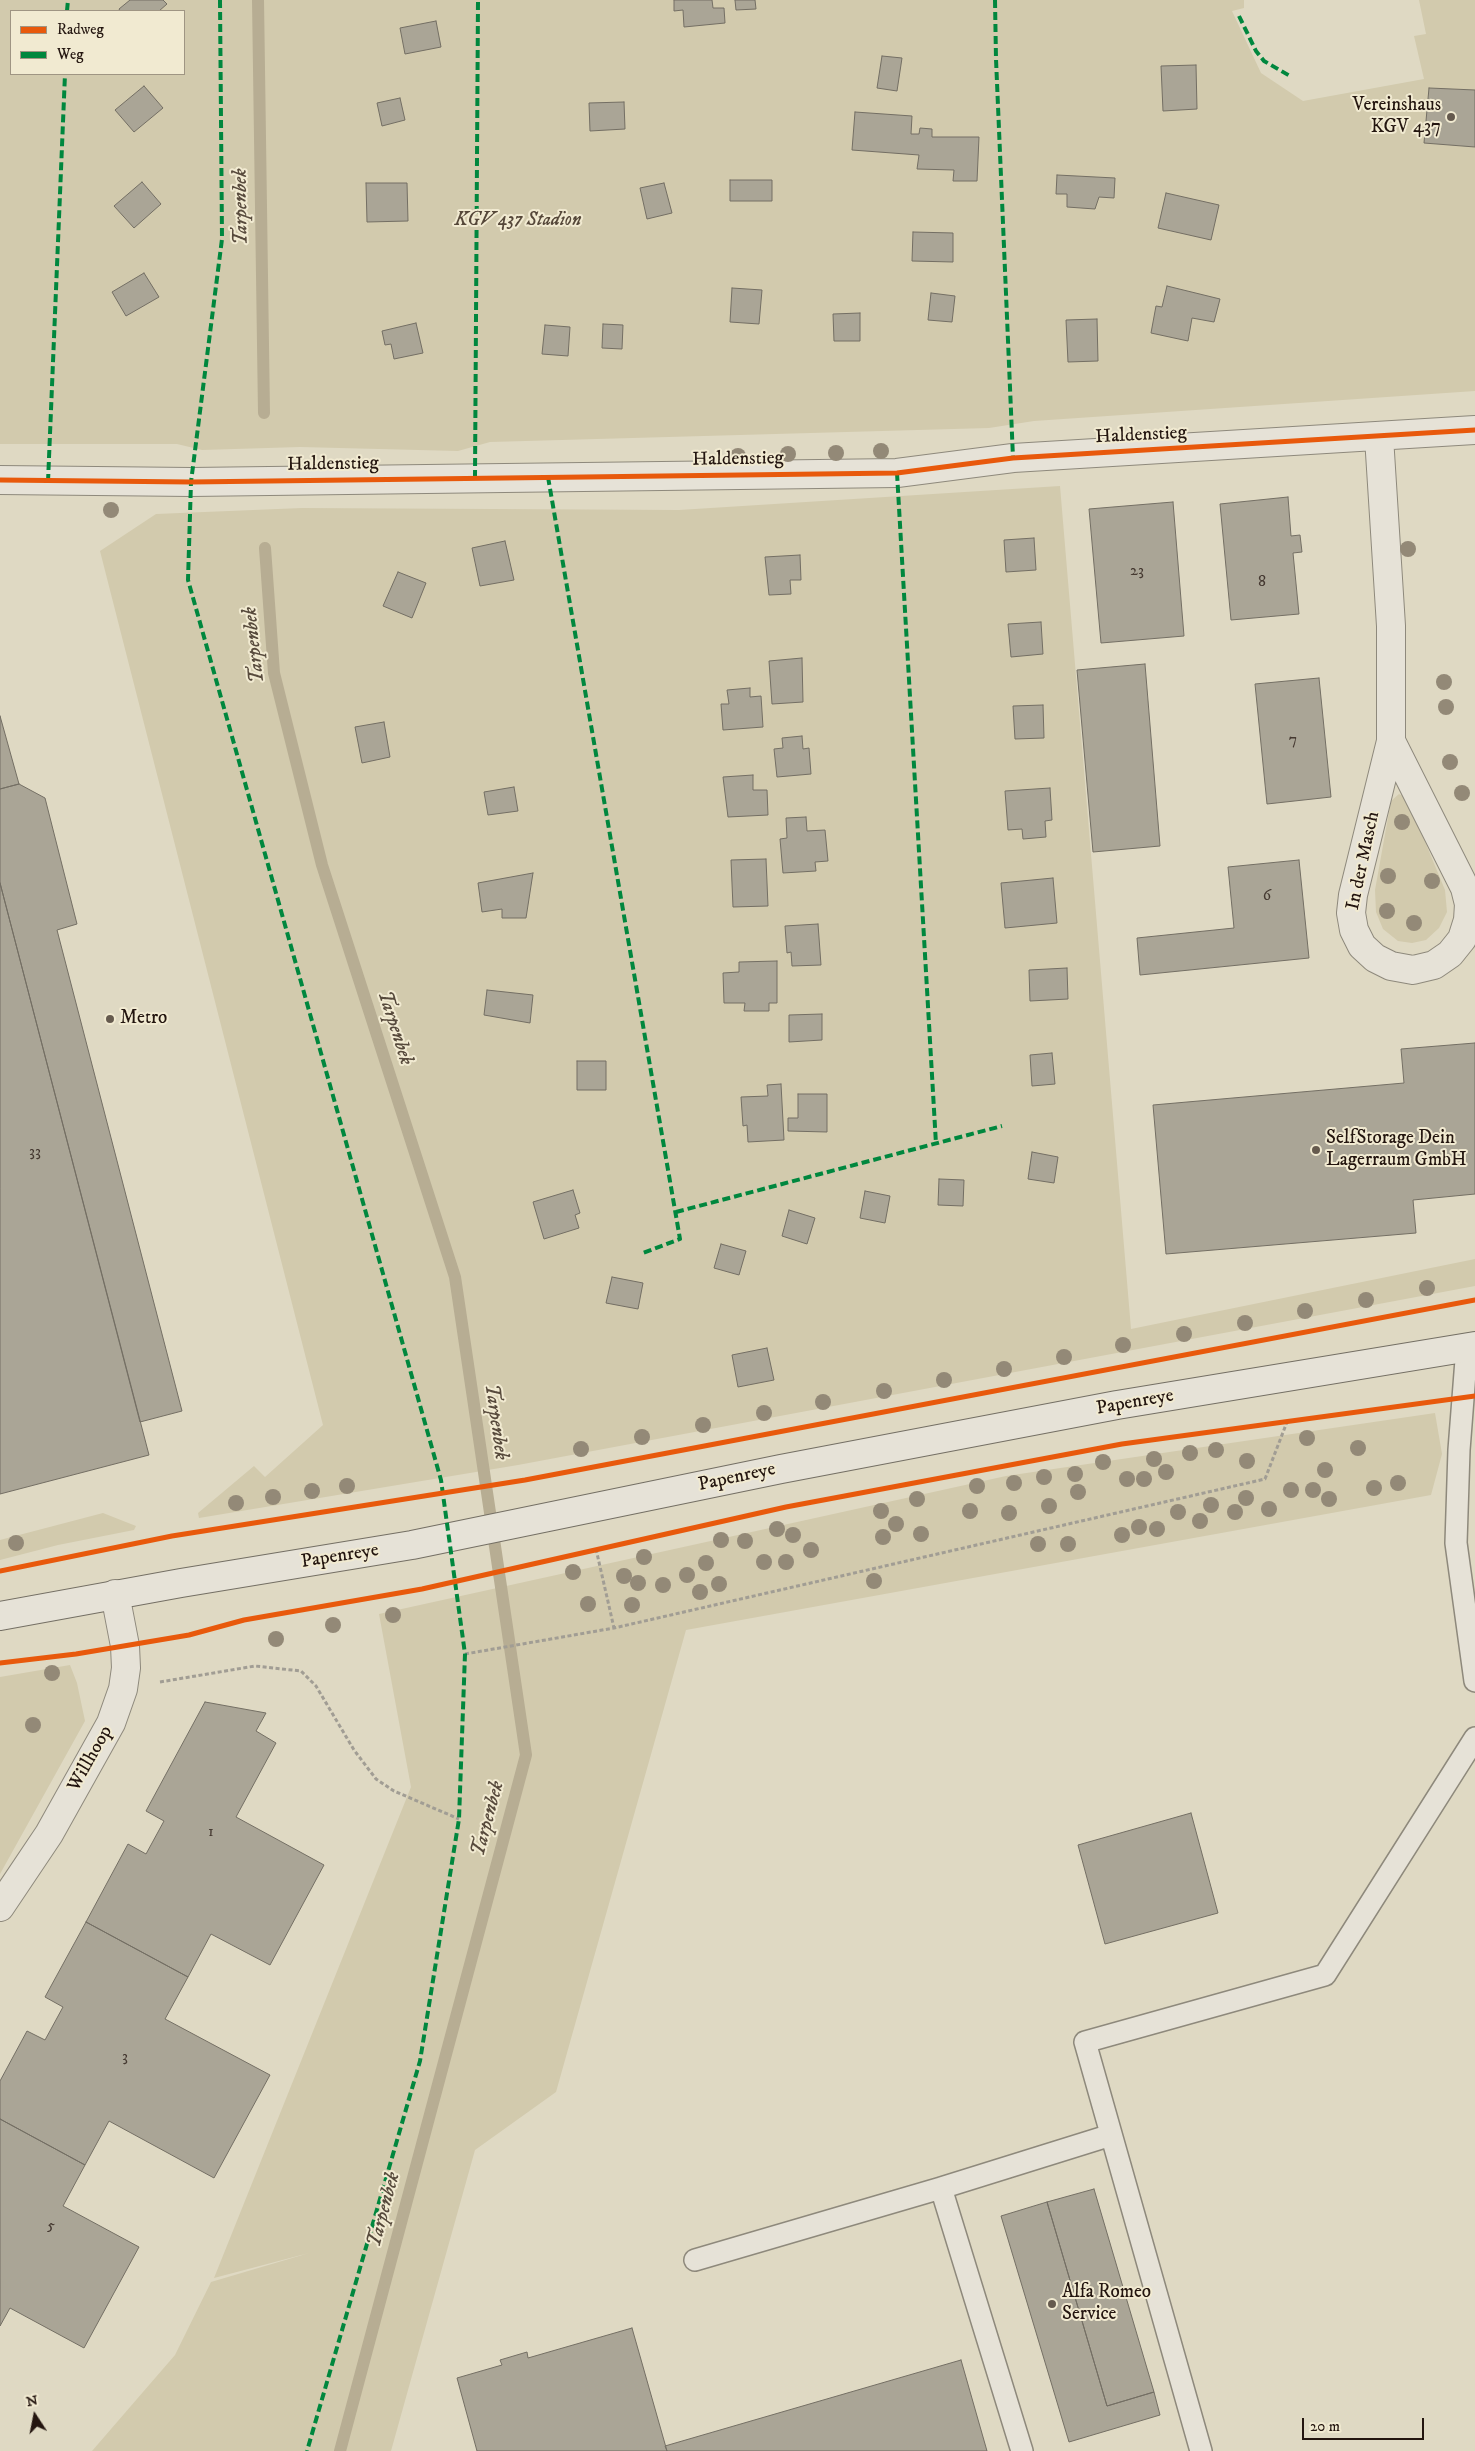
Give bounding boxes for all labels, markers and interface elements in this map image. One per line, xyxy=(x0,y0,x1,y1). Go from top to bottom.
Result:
legend xyxy=(10,10,185,75)
text: Radweg xyxy=(57,20,104,39)
text: Weg xyxy=(57,45,84,64)
place label: Vereinshaus KGV 437 xyxy=(1352,95,1441,139)
marker: Vereinshaus KGV 437 xyxy=(1445,111,1457,123)
water label: Tarpenbek xyxy=(229,168,255,246)
park label: KGV 437 Stadion xyxy=(455,210,581,232)
street label: Haldenstieg xyxy=(1095,422,1187,450)
street label: Haldenstieg xyxy=(692,448,784,472)
street label: Haldenstieg xyxy=(287,453,379,477)
house number: 23 xyxy=(1130,562,1144,582)
house number: 8 xyxy=(1258,573,1266,593)
water label: Tarpenbek xyxy=(239,606,271,684)
house number: 7 xyxy=(1289,731,1297,751)
street label: In der Masch xyxy=(1342,810,1386,912)
house number: 6 xyxy=(1263,887,1271,907)
water label: Tarpenbek xyxy=(371,988,417,1068)
place label: Metro xyxy=(120,1008,167,1030)
marker: Metro xyxy=(104,1013,116,1025)
place label: SelfStorage Dein Lagerraum GmbH xyxy=(1326,1128,1467,1172)
house number: 33 xyxy=(29,1143,41,1163)
marker: SelfStorage Dein Lagerraum GmbH xyxy=(1310,1144,1322,1156)
water label: Tarpenbek xyxy=(478,1382,512,1462)
street label: Papenreye xyxy=(1094,1385,1176,1421)
street label: Papenreye xyxy=(696,1459,778,1497)
street label: Papenreye xyxy=(300,1540,380,1574)
street label: Willhoop xyxy=(64,1722,118,1796)
water label: Tarpenbek xyxy=(467,1779,511,1859)
house number: 1 xyxy=(208,1823,214,1843)
house number: 3 xyxy=(122,2048,128,2068)
water label: Tarpenbek xyxy=(363,2170,407,2250)
house number: 5 xyxy=(47,2217,55,2237)
place label: Alfa Romeo Service xyxy=(1062,2282,1151,2326)
marker: Alfa Romeo Service xyxy=(1046,2298,1058,2310)
north arrow xyxy=(10,2391,60,2441)
text: N xyxy=(25,2391,39,2411)
scale bar xyxy=(1305,2408,1428,2440)
text: 20 m xyxy=(1310,2417,1340,2436)

